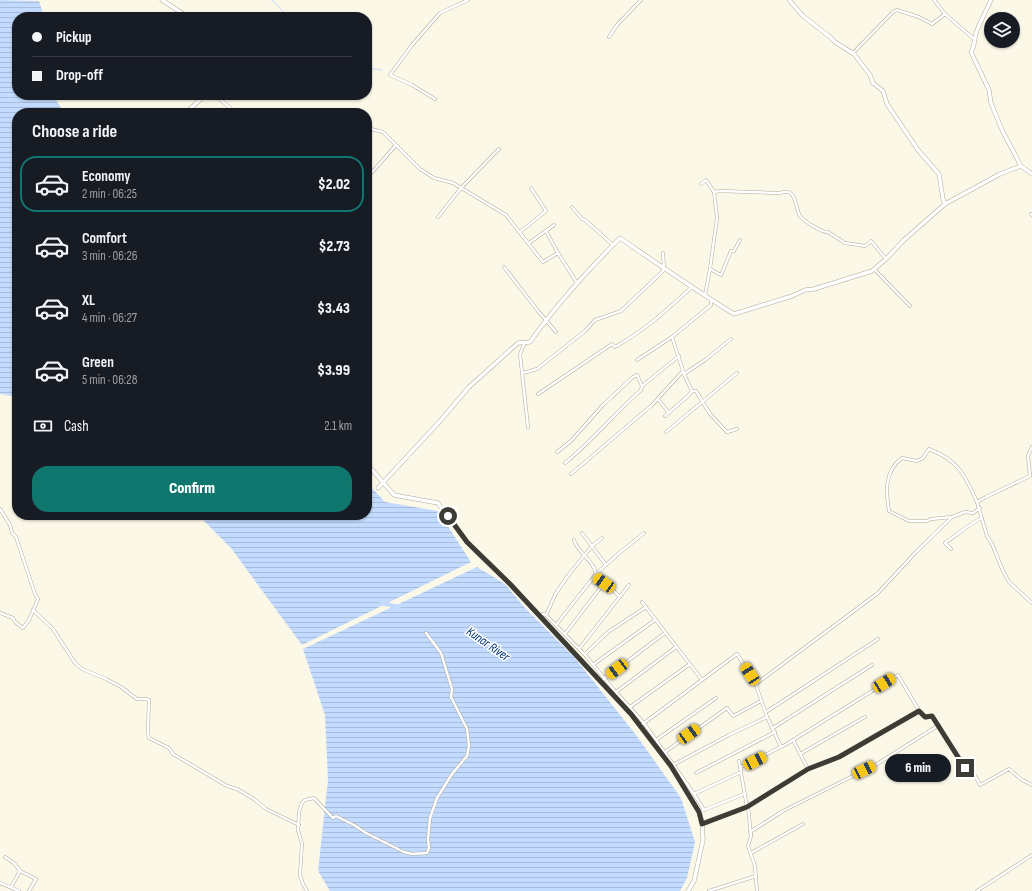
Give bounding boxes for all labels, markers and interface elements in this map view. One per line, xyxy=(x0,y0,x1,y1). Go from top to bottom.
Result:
map controls xyxy=(984,12,1020,48)
button: layers xyxy=(984,12,1020,48)
text: Pickup xyxy=(56,28,92,47)
text: Drop-off xyxy=(56,66,103,85)
text: Choose a ride xyxy=(32,121,117,142)
icon: car xyxy=(34,166,70,202)
text: Economy xyxy=(82,167,131,186)
text: $2.02 xyxy=(318,175,350,194)
text: 2 min · 06:25 xyxy=(82,186,137,202)
icon: car xyxy=(34,228,70,264)
text: Comfort xyxy=(82,229,127,248)
text: $2.73 xyxy=(319,237,350,256)
text: 3 min · 06:26 xyxy=(82,248,138,264)
icon: car xyxy=(34,290,70,326)
text: XL xyxy=(82,291,95,310)
text: $3.43 xyxy=(317,299,350,318)
text: 4 min · 06:27 xyxy=(82,310,137,326)
icon: car xyxy=(34,352,70,388)
text: Green xyxy=(82,353,114,372)
text: $3.99 xyxy=(317,361,350,380)
text: 5 min · 06:28 xyxy=(82,372,137,388)
icon: cash xyxy=(32,415,54,437)
text: Cash xyxy=(64,417,89,436)
text: 2.1 km xyxy=(324,418,352,434)
button: Confirm xyxy=(32,466,352,512)
route start xyxy=(439,507,457,525)
car xyxy=(591,571,617,595)
water label: Kunar River xyxy=(463,623,514,665)
car xyxy=(604,657,630,681)
car xyxy=(738,661,762,687)
car xyxy=(871,672,897,694)
car xyxy=(676,722,702,746)
car xyxy=(742,750,768,772)
callout: 6 min xyxy=(885,754,951,782)
car xyxy=(851,759,877,781)
route end xyxy=(956,759,974,777)
text: 6 min xyxy=(905,760,931,776)

